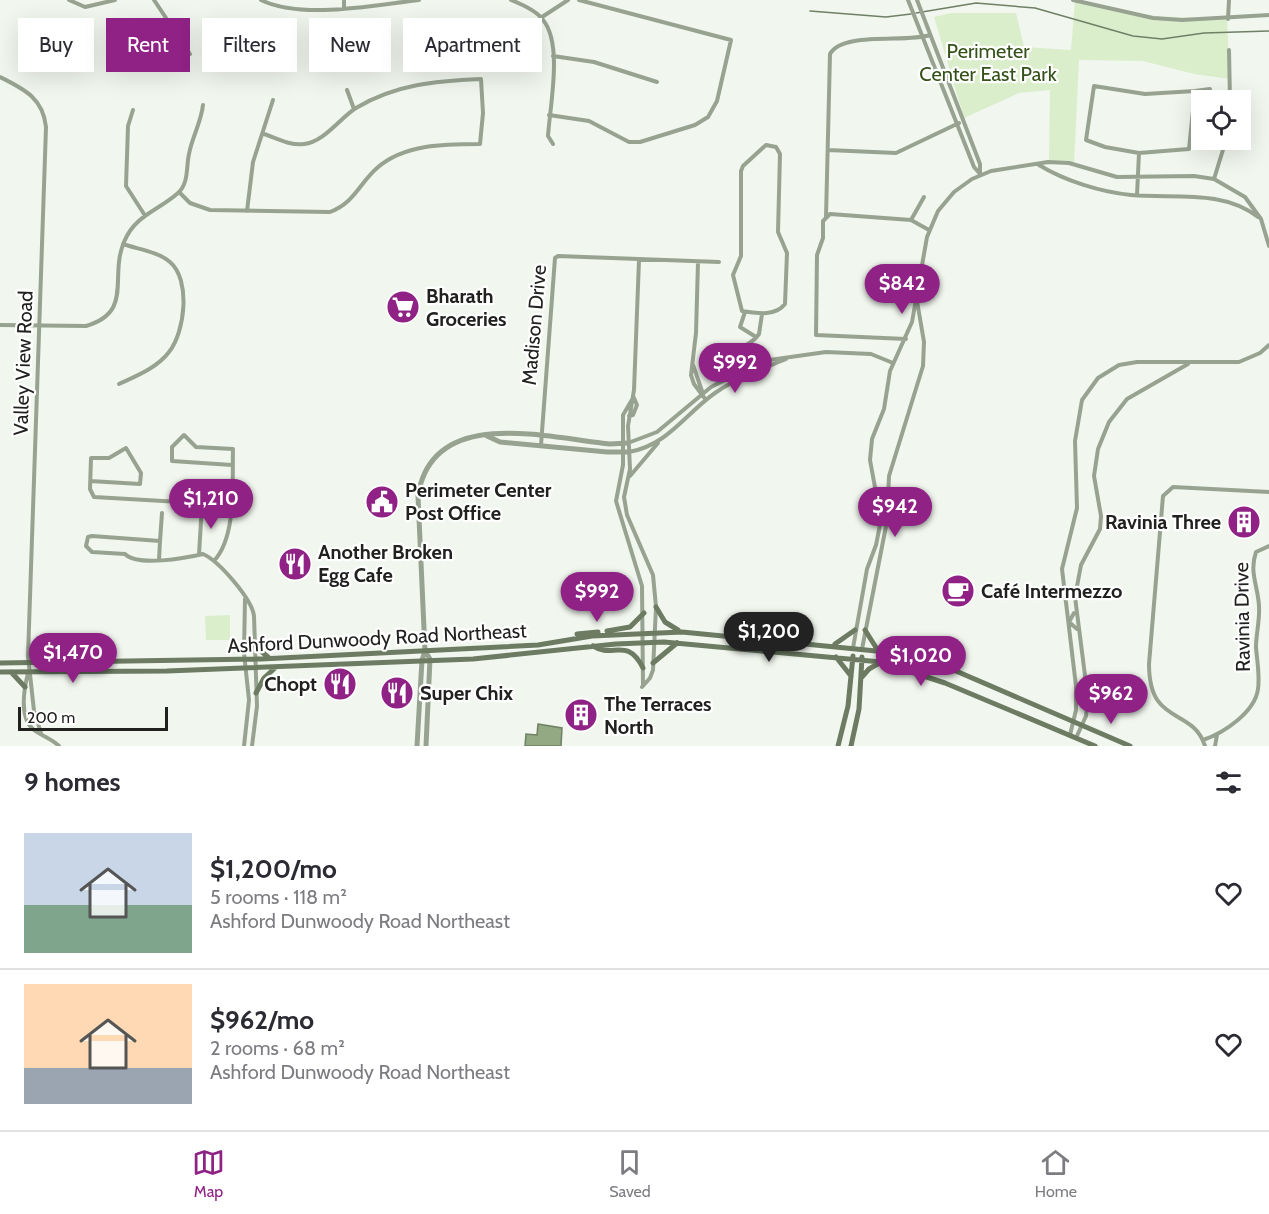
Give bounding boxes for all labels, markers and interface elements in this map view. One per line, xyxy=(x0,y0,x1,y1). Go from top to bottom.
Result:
chip: Buy xyxy=(18,18,94,72)
chip: Rent xyxy=(106,18,190,72)
chip: Filters xyxy=(202,18,297,72)
chip: New xyxy=(309,18,391,72)
chip: Apartment xyxy=(403,18,542,72)
park label: Perimeter Center East Park xyxy=(919,39,1057,86)
map controls xyxy=(1191,90,1251,150)
button: locate xyxy=(1191,90,1251,150)
street label: Madison Drive xyxy=(517,264,551,386)
pin: $842 xyxy=(866,264,938,315)
text: $842 xyxy=(879,271,925,295)
place label: Bharath Groceries xyxy=(426,284,506,331)
supermarket icon: Bharath Groceries xyxy=(385,289,421,325)
street label: Valley View Road xyxy=(8,290,38,436)
pin: $992 xyxy=(699,343,771,394)
text: $992 xyxy=(713,350,757,374)
place label: Perimeter Center Post Office xyxy=(405,478,552,525)
pin: $1,210 xyxy=(162,479,260,530)
public building icon: Perimeter Center Post Office xyxy=(364,484,400,520)
text: $1,210 xyxy=(183,486,239,510)
pin: $942 xyxy=(859,487,931,538)
text: $942 xyxy=(872,494,918,518)
building icon: Ravinia Three xyxy=(1226,504,1262,540)
place label: Ravinia Three xyxy=(1105,510,1221,534)
place label: Another Broken Egg Cafe xyxy=(318,540,453,587)
restaurant icon: Another Broken Egg Cafe xyxy=(277,546,313,582)
street label: Ravinia Drive xyxy=(1229,562,1255,672)
pin: $992 xyxy=(561,572,633,623)
cafe icon: Café Intermezzo xyxy=(940,573,976,609)
text: $992 xyxy=(575,579,619,603)
place label: Café Intermezzo xyxy=(981,579,1123,603)
pin: $1,200 xyxy=(720,612,818,663)
street label: Ashford Dunwoody Road Northeast xyxy=(227,618,528,658)
text: $1,200 xyxy=(738,619,800,643)
pin: $1,470 xyxy=(24,633,122,684)
pin: $1,020 xyxy=(872,636,970,687)
text: $1,470 xyxy=(43,640,103,664)
text: $1,020 xyxy=(890,643,952,667)
restaurant icon: Chopt xyxy=(322,666,358,702)
place label: Chopt xyxy=(264,672,317,696)
pin: $962 xyxy=(1075,674,1147,725)
restaurant icon: Super Chix xyxy=(379,675,415,711)
place label: Super Chix xyxy=(420,681,513,705)
text: $962 xyxy=(1089,681,1133,705)
place label: The Terraces North xyxy=(604,692,712,739)
building icon: The Terraces North xyxy=(563,697,599,733)
scale bar xyxy=(18,704,168,732)
text: 200 m xyxy=(27,708,75,727)
text: 9 homes xyxy=(24,766,121,798)
icon: filters xyxy=(1212,766,1245,799)
text: $1,200/mo xyxy=(210,853,337,885)
icon: home xyxy=(72,857,144,929)
icon: heart xyxy=(1212,877,1245,910)
text: 5 rooms · 118 m² xyxy=(210,885,347,909)
text: Ashford Dunwoody Road Northeast xyxy=(210,909,510,933)
text: $962/mo xyxy=(210,1004,314,1036)
icon: home xyxy=(72,1008,144,1080)
icon: heart xyxy=(1212,1028,1245,1061)
text: 2 rooms · 68 m² xyxy=(210,1036,345,1060)
text: Ashford Dunwoody Road Northeast xyxy=(210,1060,510,1084)
tab: Map xyxy=(192,1146,225,1201)
tab: Saved xyxy=(609,1146,651,1201)
tab: Home xyxy=(1035,1146,1077,1201)

